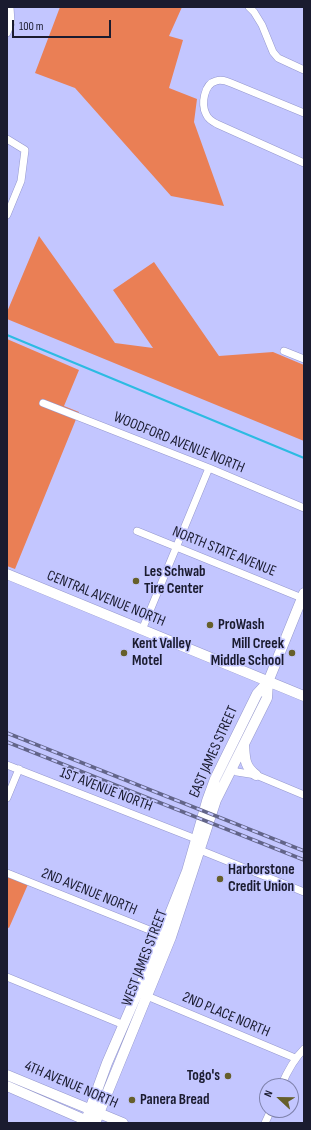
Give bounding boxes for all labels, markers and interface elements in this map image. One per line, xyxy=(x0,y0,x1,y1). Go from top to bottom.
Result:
scale bar xyxy=(14,12,113,38)
text: 100 m xyxy=(19,19,44,34)
street label: WOODFORD AVENUE NORTH xyxy=(111,408,247,478)
street label: NORTH STATE AVENUE xyxy=(170,523,278,581)
place label: Les Schwab Tire Center xyxy=(144,563,206,598)
street label: CENTRAL AVENUE NORTH xyxy=(44,567,168,631)
marker: Les Schwab Tire Center xyxy=(131,576,141,586)
place label: ProWash xyxy=(218,616,264,634)
marker: ProWash xyxy=(205,620,215,630)
place label: Kent Valley Motel xyxy=(132,635,191,670)
place label: Mill Creek Middle School xyxy=(211,635,284,670)
marker: Kent Valley Motel xyxy=(119,648,129,658)
marker: Mill Creek Middle School xyxy=(287,648,297,658)
street label: EAST JAMES STREET xyxy=(186,703,242,801)
street label: 1ST AVENUE NORTH xyxy=(57,764,155,816)
place label: Harborstone Credit Union xyxy=(228,861,295,896)
street label: 2ND AVENUE NORTH xyxy=(39,865,139,919)
marker: Harborstone Credit Union xyxy=(215,874,225,884)
street label: WEST JAMES STREET xyxy=(118,907,172,1009)
street label: 2ND PLACE NORTH xyxy=(180,988,272,1042)
street label: 4TH AVENUE NORTH xyxy=(22,1057,120,1113)
place label: Togo's xyxy=(187,1067,220,1085)
marker: Togo's xyxy=(223,1071,233,1081)
north arrow xyxy=(259,1078,299,1118)
text: N xyxy=(261,1089,275,1099)
place label: Panera Bread xyxy=(140,1091,209,1109)
marker: Panera Bread xyxy=(127,1095,137,1105)

